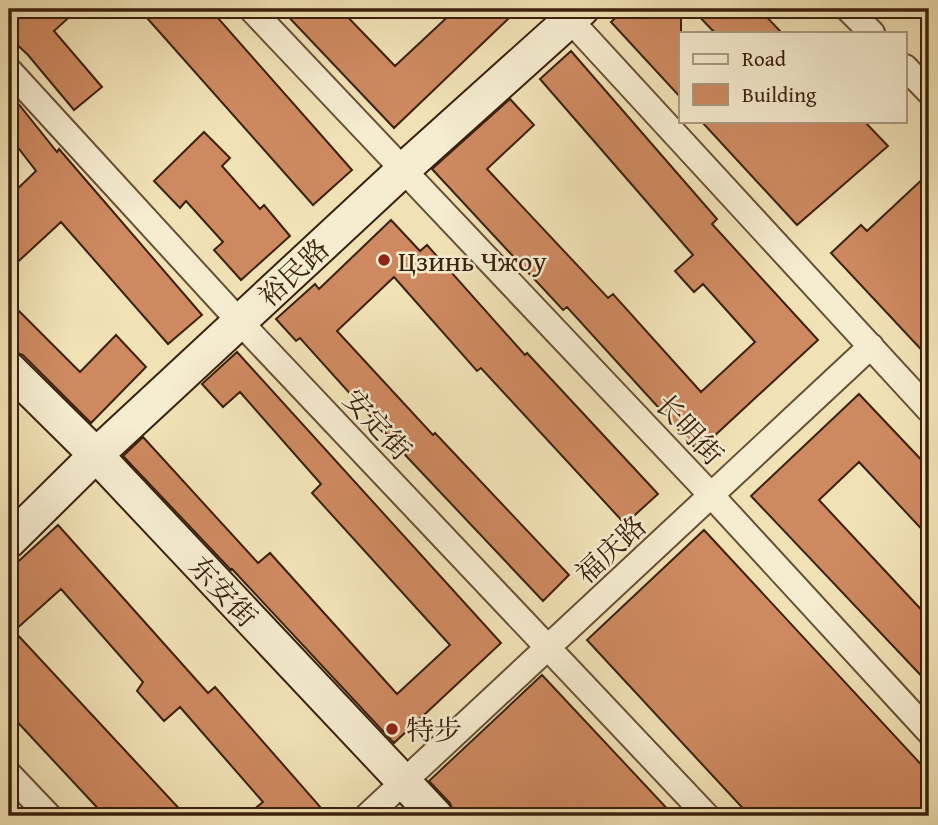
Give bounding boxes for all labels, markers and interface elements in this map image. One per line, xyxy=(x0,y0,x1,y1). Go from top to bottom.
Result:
legend xyxy=(679,32,906,122)
text: Road xyxy=(742,43,787,74)
text: Building xyxy=(742,79,817,110)
street label: 裕民路 xyxy=(248,228,338,316)
place label: Цзинь Чжоу xyxy=(398,240,547,281)
marker: Цзинь Чжоу xyxy=(376,252,392,268)
street label: 安定街 xyxy=(334,379,422,469)
street label: 长明街 xyxy=(646,384,734,474)
street label: 福庆路 xyxy=(565,505,655,593)
street label: 东安街 xyxy=(180,546,268,636)
place label: 特步 xyxy=(406,709,462,750)
marker: 特步 xyxy=(384,721,400,737)

